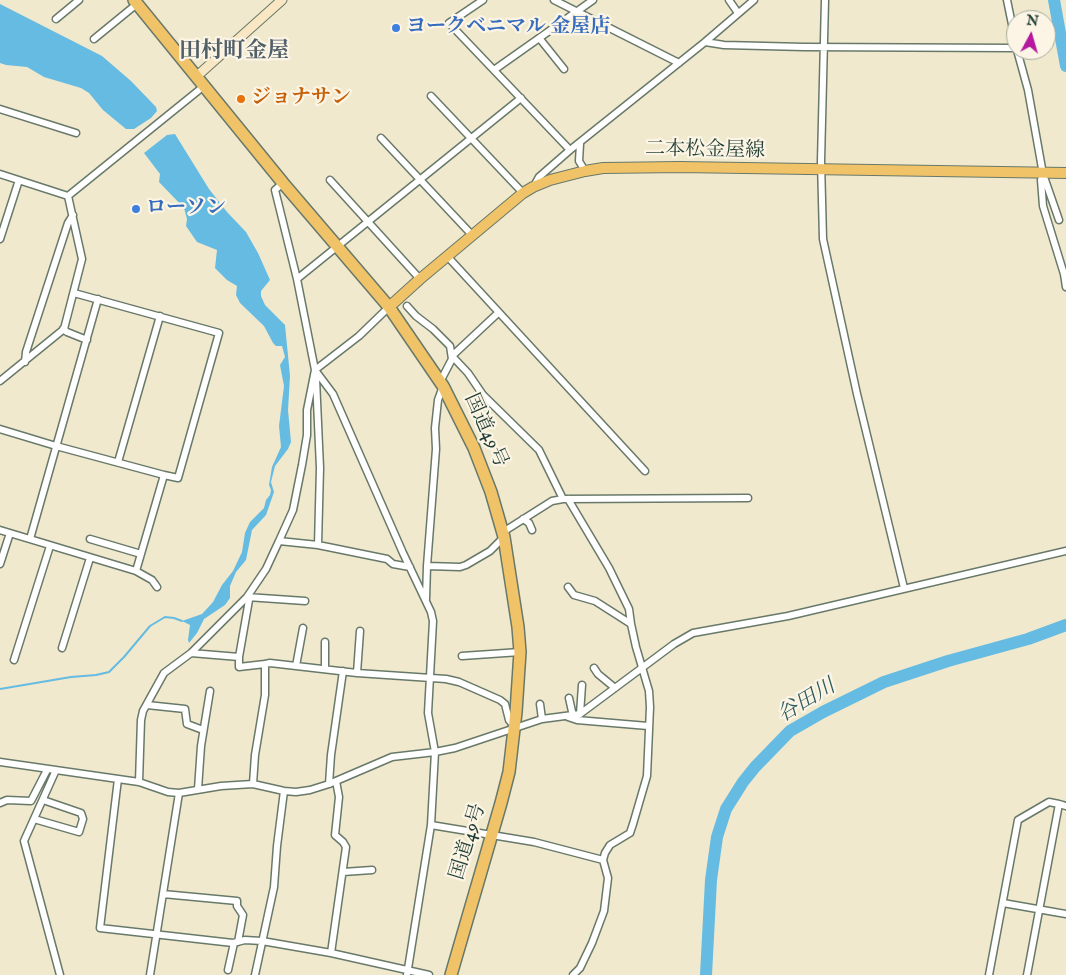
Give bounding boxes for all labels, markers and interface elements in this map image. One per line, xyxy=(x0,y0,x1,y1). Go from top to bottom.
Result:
north arrow xyxy=(1006,10,1056,60)
text: N xyxy=(1025,11,1039,31)
place label: ヨークベニマル 金屋店 xyxy=(406,16,610,40)
marker: ヨークベニマル 金屋店 xyxy=(390,22,402,34)
district label: 田村町金屋 xyxy=(179,39,289,65)
place label: ジョナサン xyxy=(251,87,351,111)
marker: ジョナサン xyxy=(235,93,247,105)
street label: 二本松金屋線 xyxy=(645,138,765,164)
place label: ローソン xyxy=(146,197,226,221)
marker: ローソン xyxy=(130,203,142,215)
street label: 国道49号 xyxy=(458,390,512,472)
water label: 谷田川 xyxy=(774,675,840,729)
street label: 国道49号 xyxy=(446,801,492,883)

